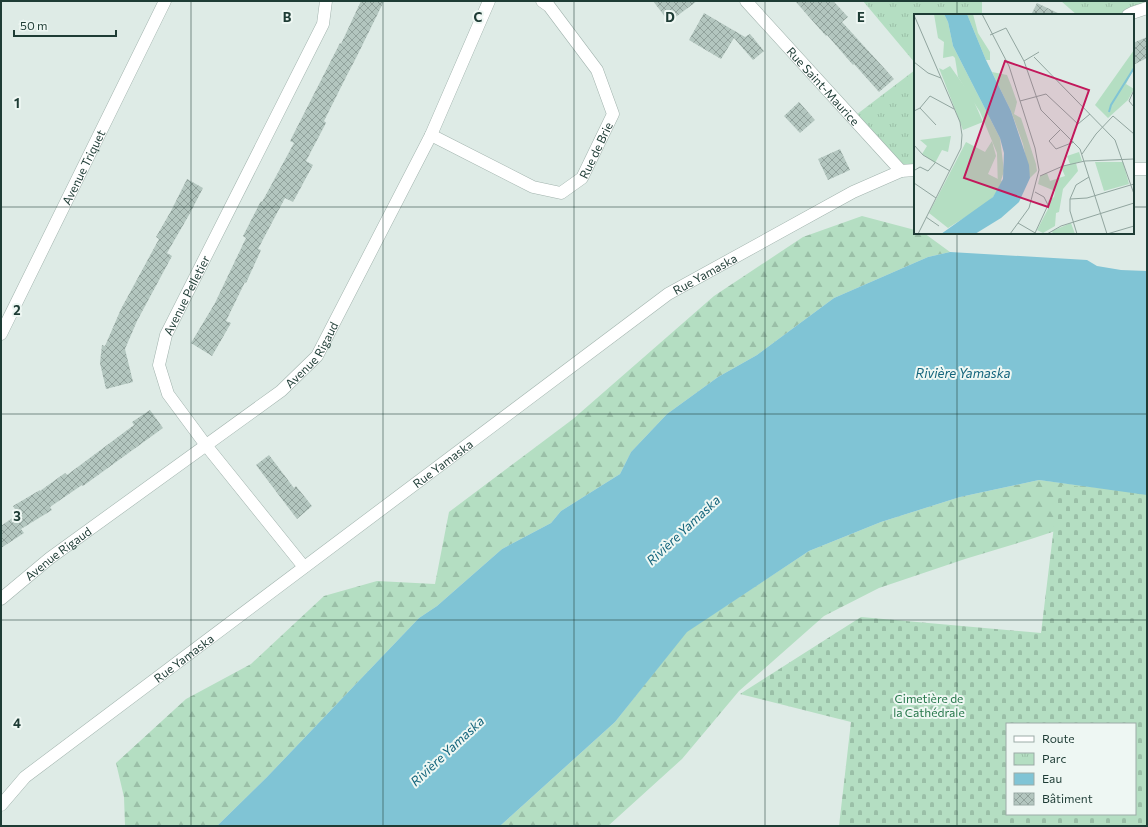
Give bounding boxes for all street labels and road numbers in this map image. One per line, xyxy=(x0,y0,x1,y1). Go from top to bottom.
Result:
street label: Rue Saint-Maurice xyxy=(784,44,863,128)
street label: Rue de Brie xyxy=(576,120,615,181)
street label: Avenue Triquet xyxy=(59,127,108,207)
street label: Rue Yamaska xyxy=(670,250,739,297)
street label: Avenue Pelletier xyxy=(160,253,212,337)
street label: Avenue Rigaud xyxy=(282,319,341,390)
street label: Rue Yamaska xyxy=(410,436,475,490)
street label: Avenue Rigaud xyxy=(22,524,94,583)
street label: Rue Yamaska xyxy=(151,631,216,685)

